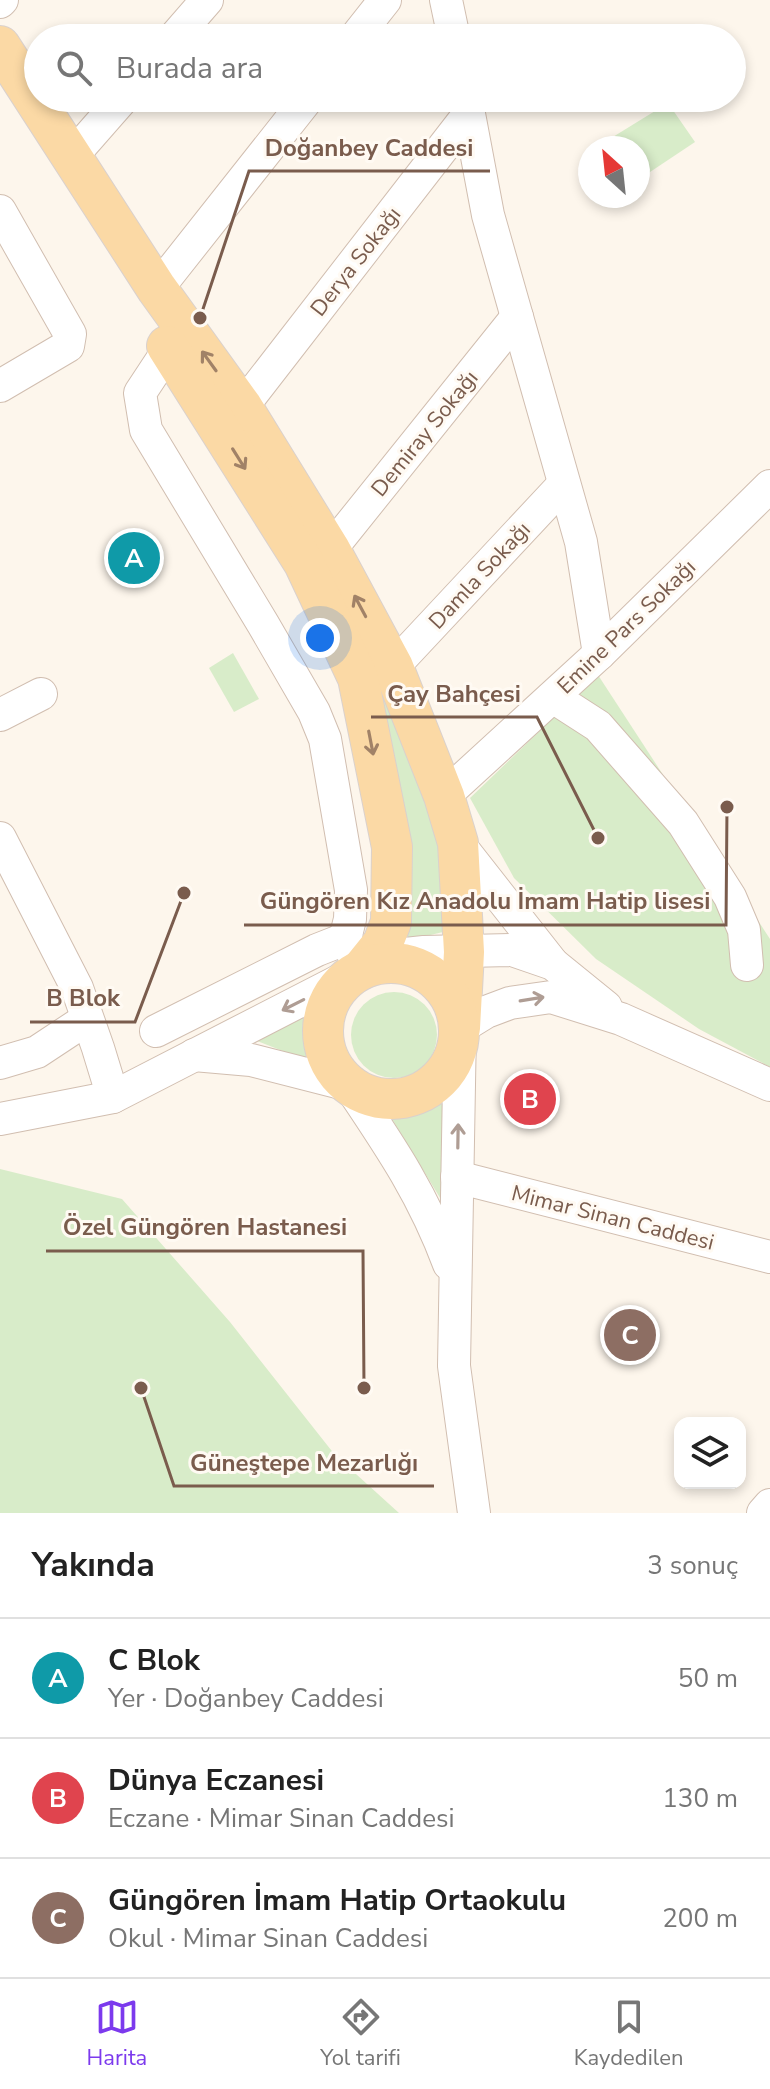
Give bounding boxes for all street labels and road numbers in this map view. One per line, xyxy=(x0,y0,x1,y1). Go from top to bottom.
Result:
street label: Derya Sokağı xyxy=(304,201,408,323)
street label: Demiray Sokağı xyxy=(364,364,485,503)
street label: Damla Sokağı xyxy=(422,515,537,636)
street label: Emine Pars Sokağı xyxy=(551,553,703,701)
street label: Mimar Sinan Caddesi xyxy=(508,1178,717,1258)

